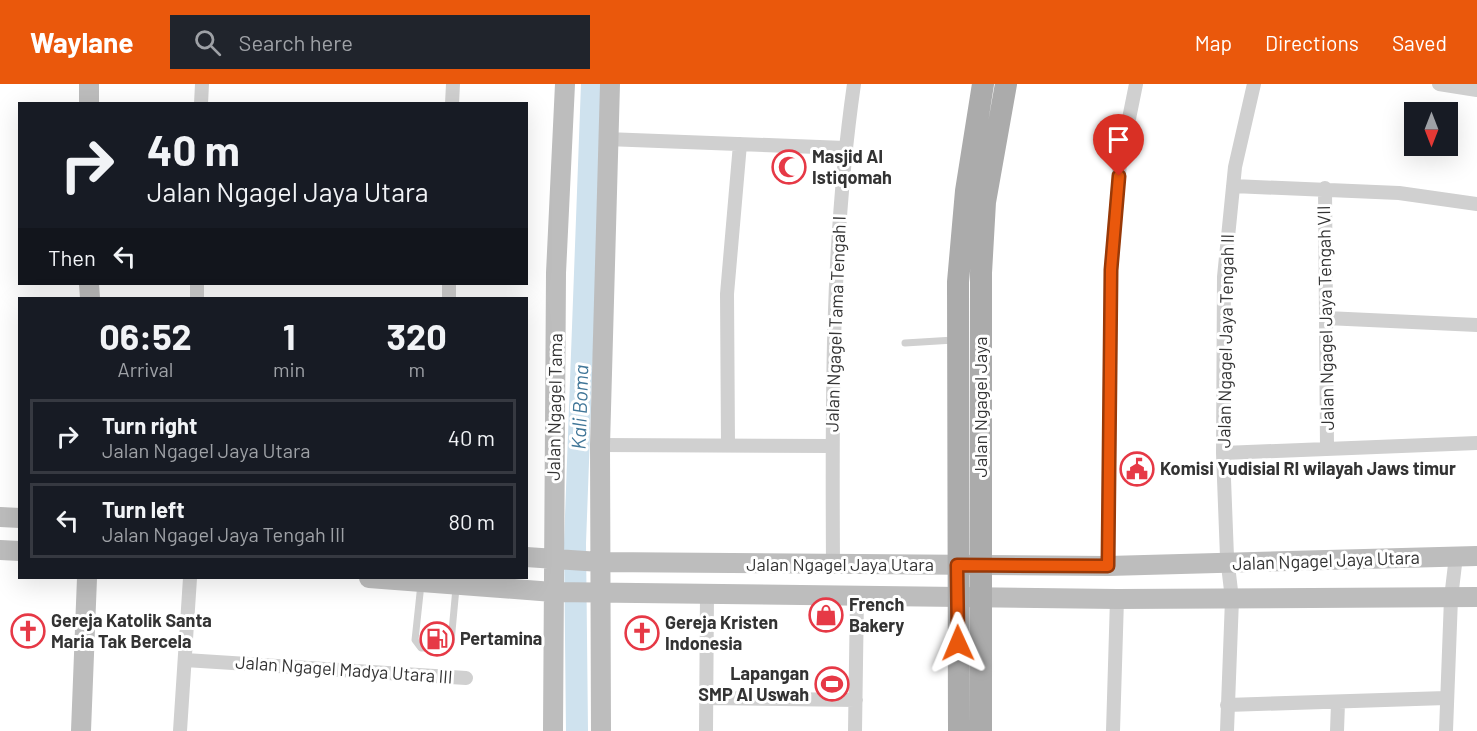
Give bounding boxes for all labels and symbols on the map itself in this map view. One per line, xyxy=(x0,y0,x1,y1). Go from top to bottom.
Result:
north arrow xyxy=(1404,102,1458,156)
pin xyxy=(1093,114,1144,176)
place label: Masjid Al Istiqomah xyxy=(812,145,892,188)
mosque icon: Masjid Al Istiqomah xyxy=(771,149,807,185)
street label: Jalan Ngagel Jaya Tengah VII xyxy=(1312,205,1338,431)
street label: Jalan Ngagel Tama Tengah I xyxy=(820,216,850,432)
street label: Jalan Ngagel Jaya Tengah II xyxy=(1212,234,1238,448)
street label: Jalan Ngagel Tama xyxy=(542,333,566,481)
street label: Jalan Ngagel Jaya xyxy=(969,337,991,477)
water label: Kali Boma xyxy=(566,364,592,450)
public building icon: Komisi Yudisial RI wilayah Jaws timur xyxy=(1119,451,1155,487)
place label: Komisi Yudisial RI wilayah Jaws timur xyxy=(1160,457,1456,479)
street label: Jalan Ngagel Jaya Utara xyxy=(1232,546,1420,574)
street label: Jalan Ngagel Jaya Utara xyxy=(746,553,934,575)
place label: French Bakery xyxy=(849,593,904,636)
shop icon: French Bakery xyxy=(808,597,844,633)
place label: Gereja Katolik Santa Maria Tak Bercela xyxy=(51,609,212,652)
place label: Gereja Kristen Indonesia xyxy=(665,611,778,654)
position arrow xyxy=(926,611,990,675)
church icon: Gereja Katolik Santa Maria Tak Bercela xyxy=(10,613,46,649)
church icon: Gereja Kristen Indonesia xyxy=(624,615,660,651)
fuel station icon: Pertamina xyxy=(419,621,455,657)
place label: Pertamina xyxy=(460,627,542,649)
street label: Jalan Ngagel Madya Utara III xyxy=(235,650,453,688)
place label: Lapangan SMP Al Uswah xyxy=(698,662,809,705)
sports icon: Lapangan SMP Al Uswah xyxy=(814,666,850,702)

